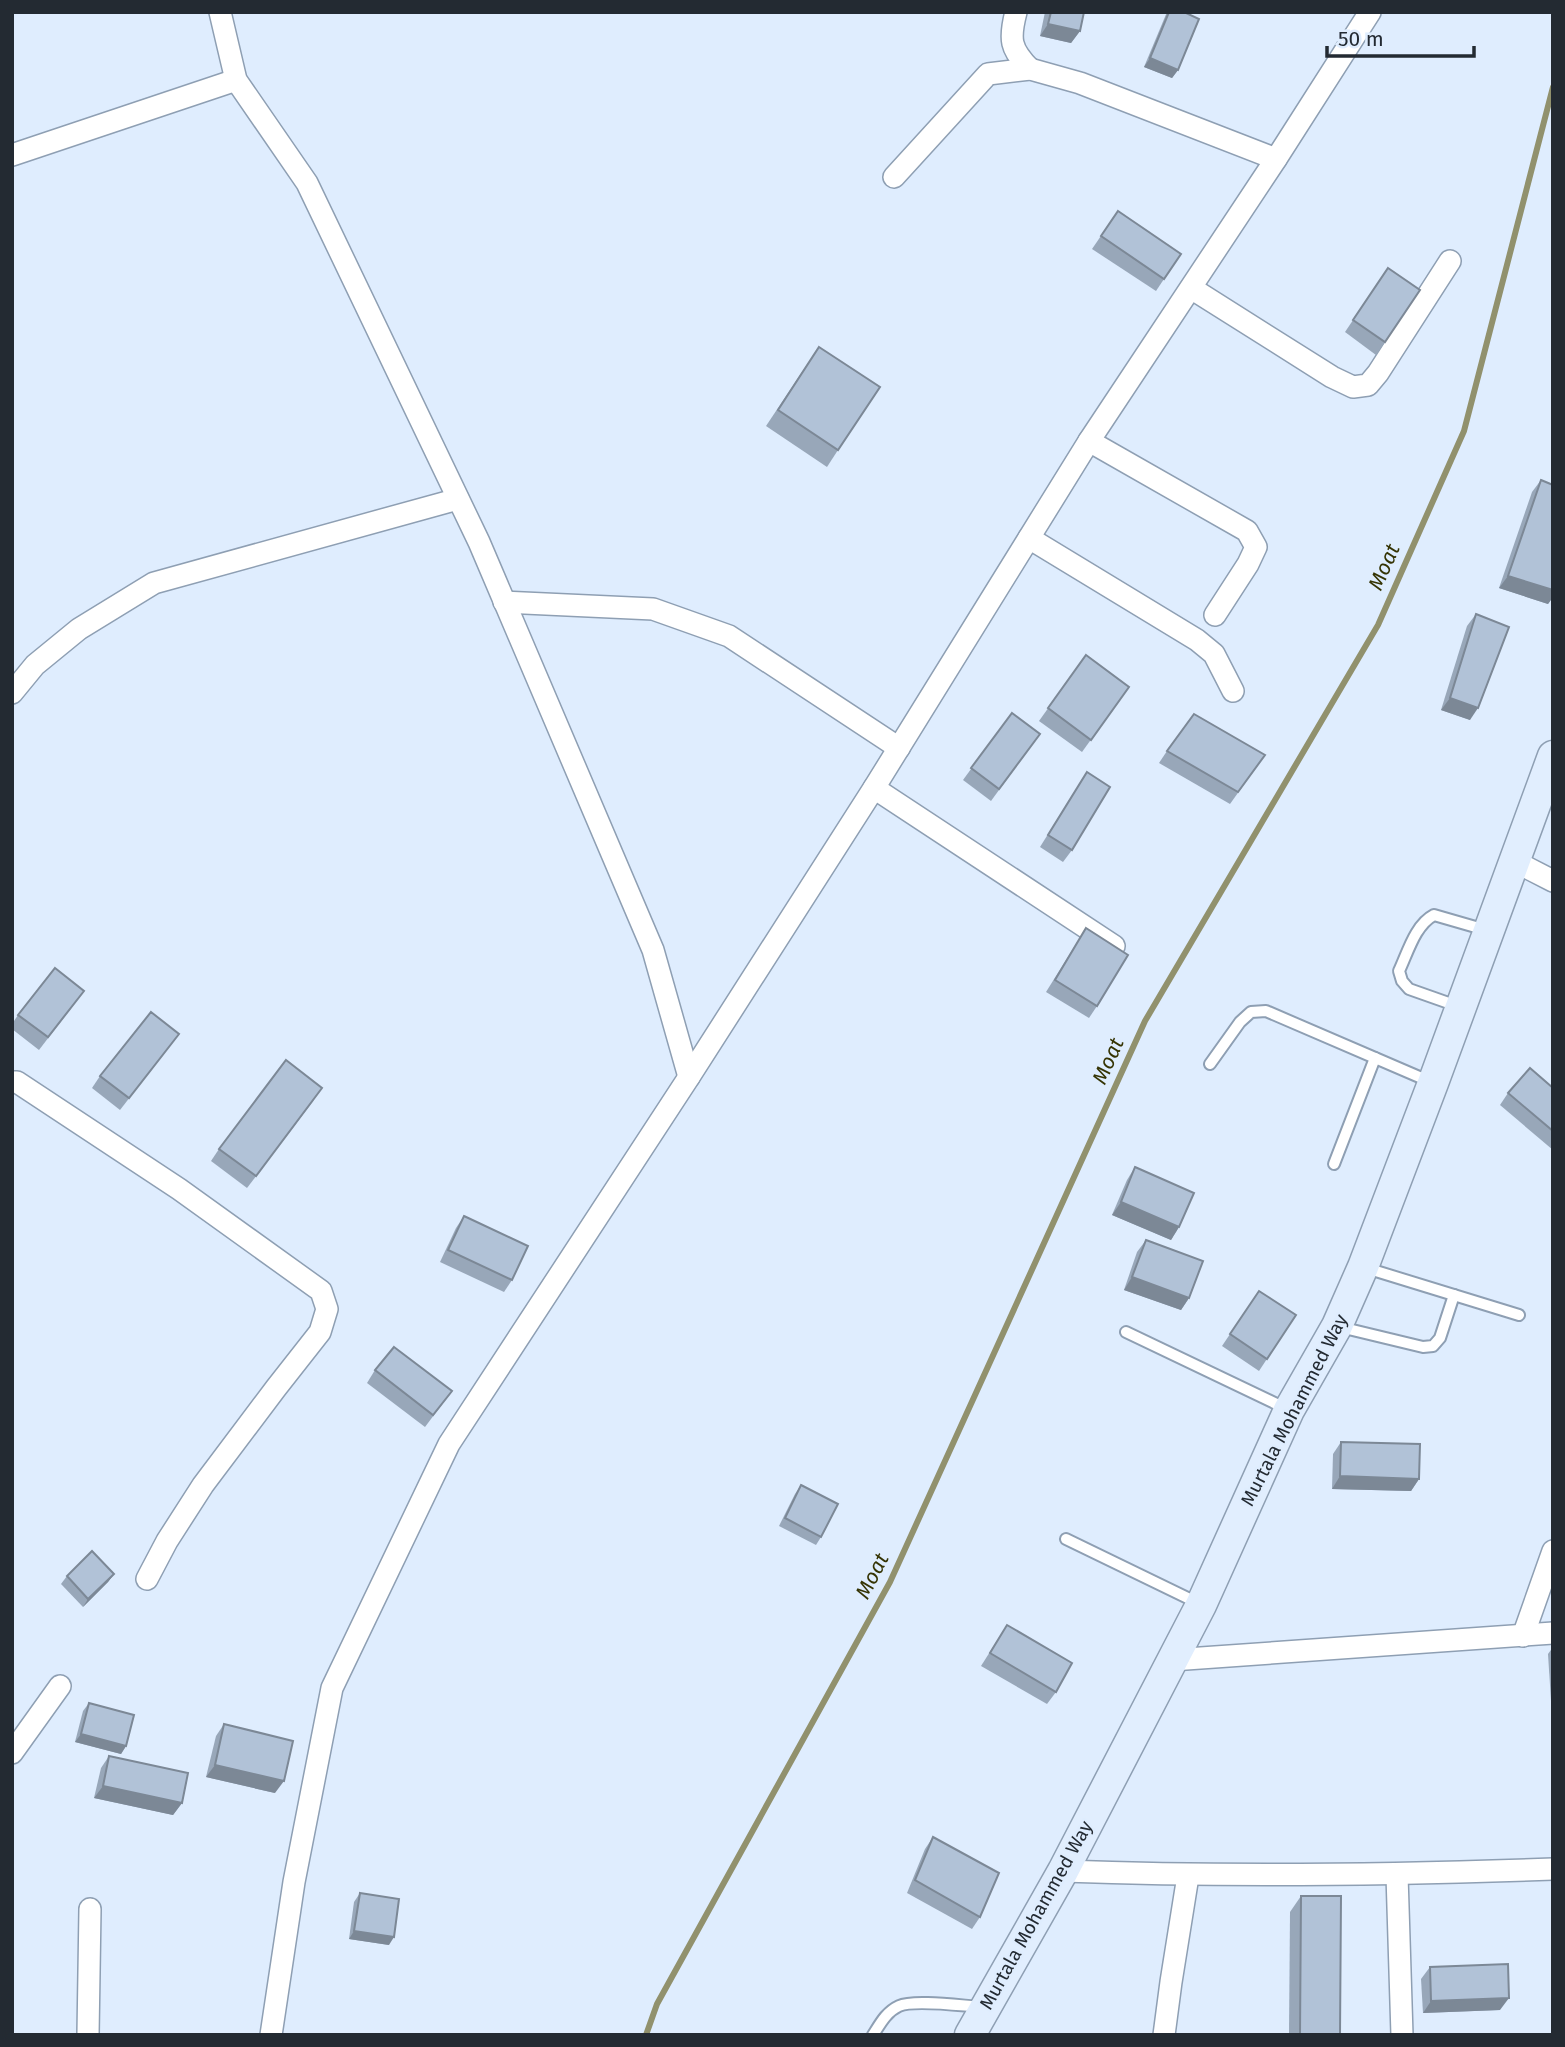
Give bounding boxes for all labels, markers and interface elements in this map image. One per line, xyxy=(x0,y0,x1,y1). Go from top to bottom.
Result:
scale bar xyxy=(1327,14,1474,58)
text: 50 m xyxy=(1338,26,1384,52)
water label: Moat xyxy=(1362,539,1406,594)
water label: Moat xyxy=(1086,1033,1130,1088)
street label: Murtala Mohammed Way xyxy=(1236,1310,1353,1510)
water label: Moat xyxy=(850,1548,895,1603)
street label: Murtala Mohammed Way xyxy=(975,1816,1098,2013)

